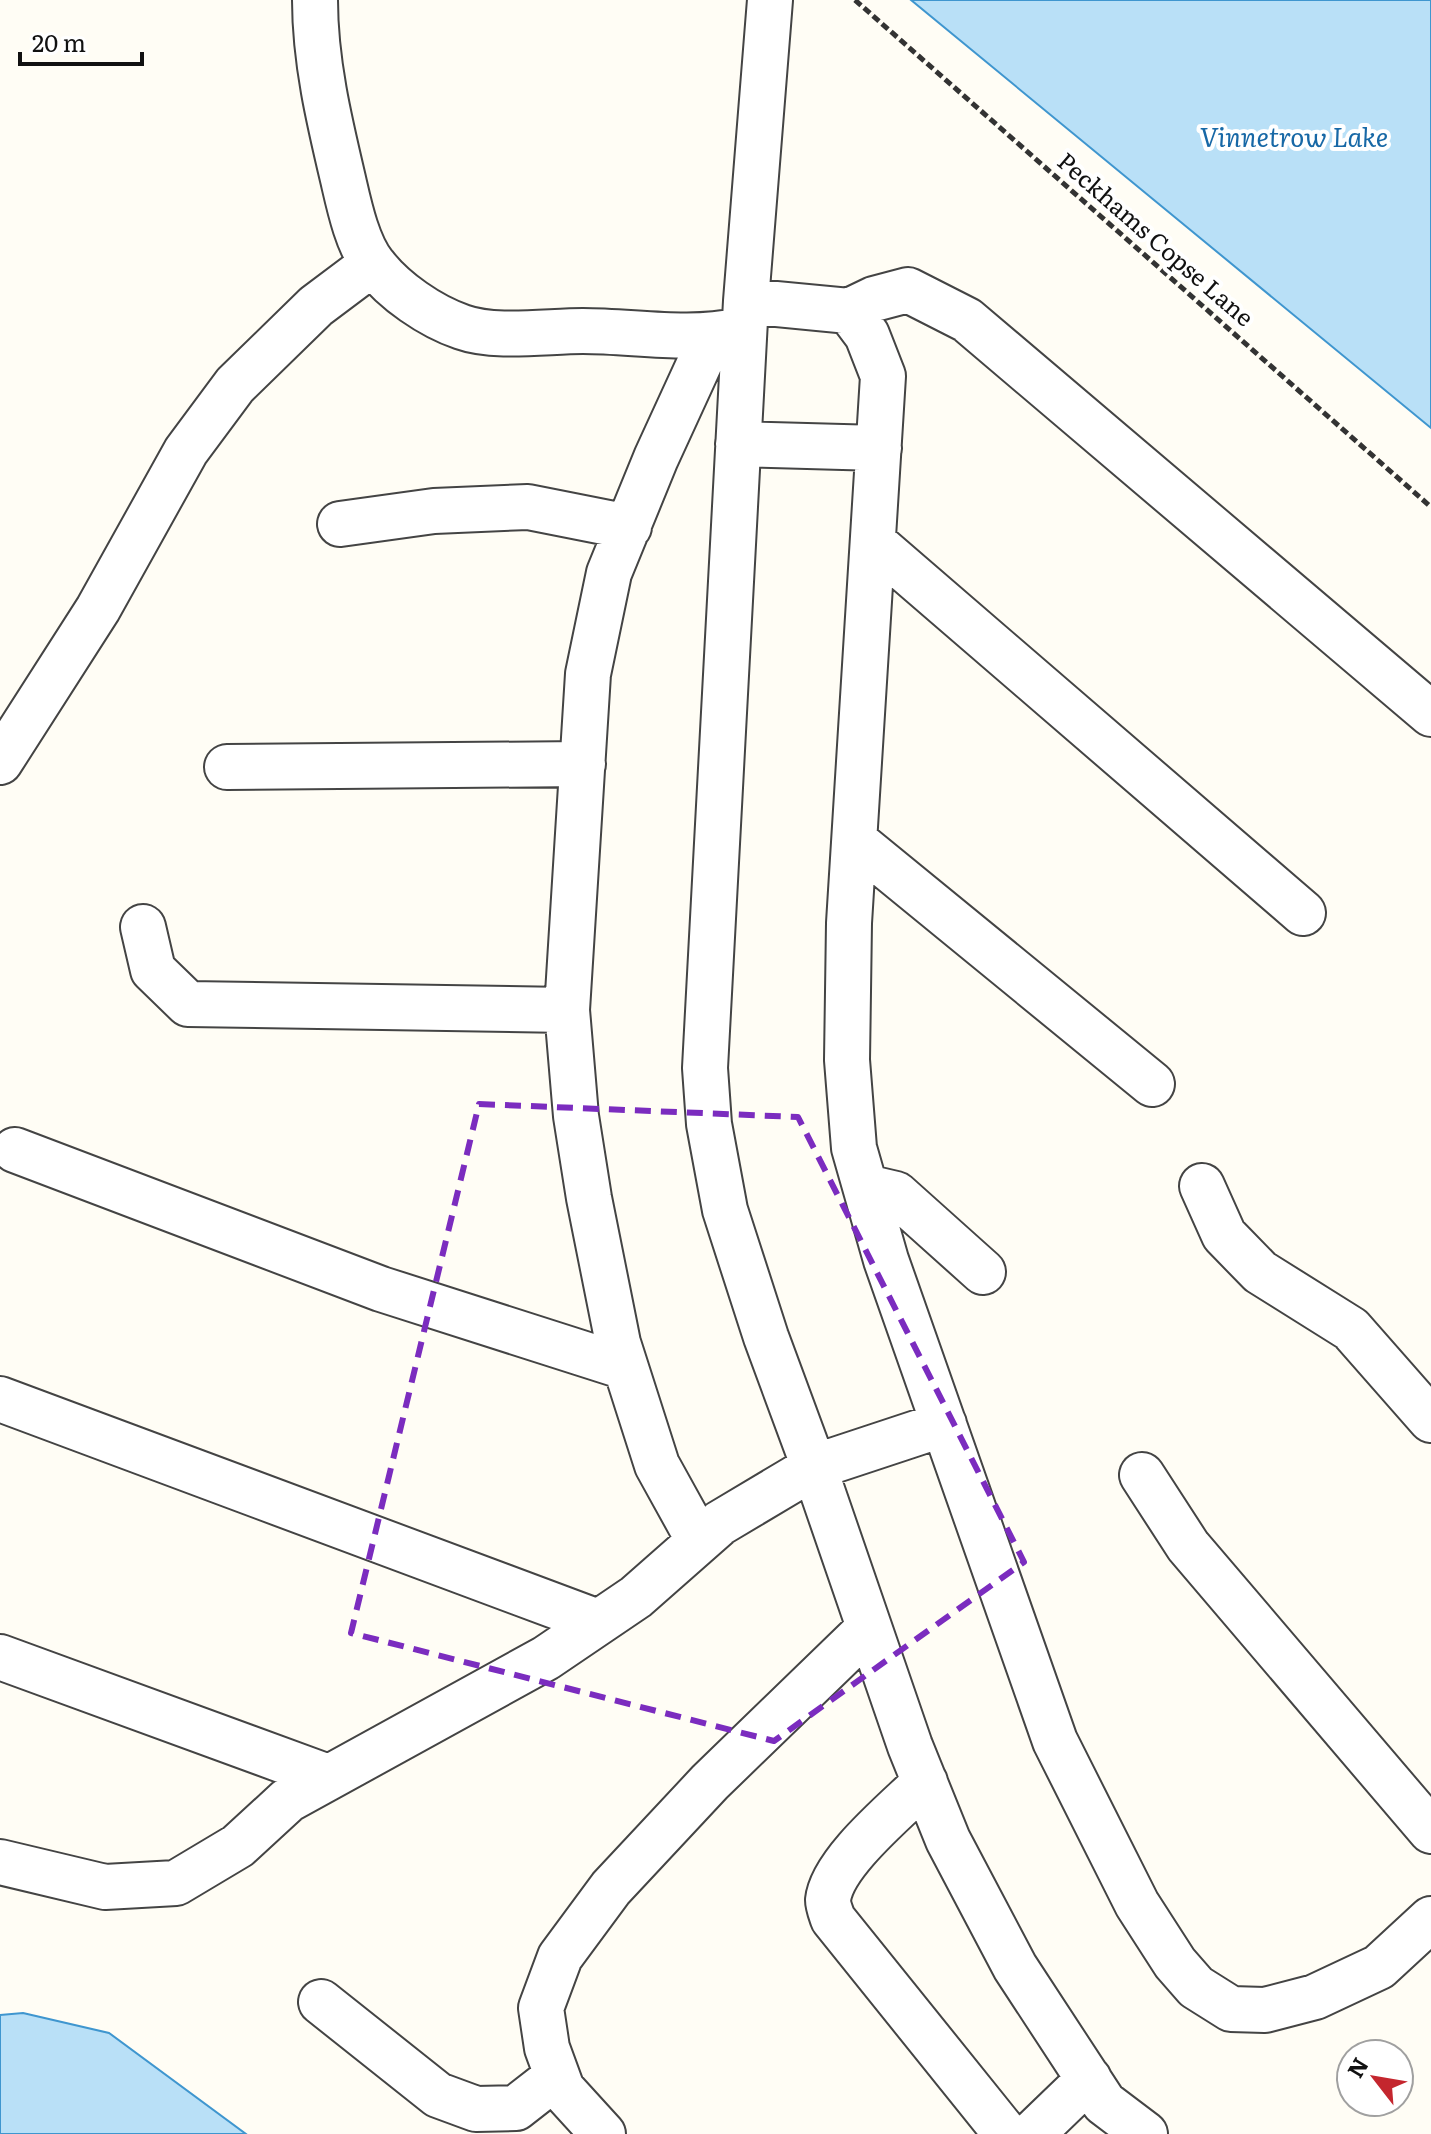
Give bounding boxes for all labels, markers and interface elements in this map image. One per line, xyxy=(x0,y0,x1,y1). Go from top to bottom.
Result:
scale bar xyxy=(20,16,142,66)
text: 20 m xyxy=(32,24,86,59)
water label: Vinnetrow Lake xyxy=(1200,116,1388,155)
street label: Peckhams Copse Lane xyxy=(1051,143,1262,333)
north arrow xyxy=(1335,2038,1415,2118)
text: N xyxy=(1338,2051,1375,2083)

